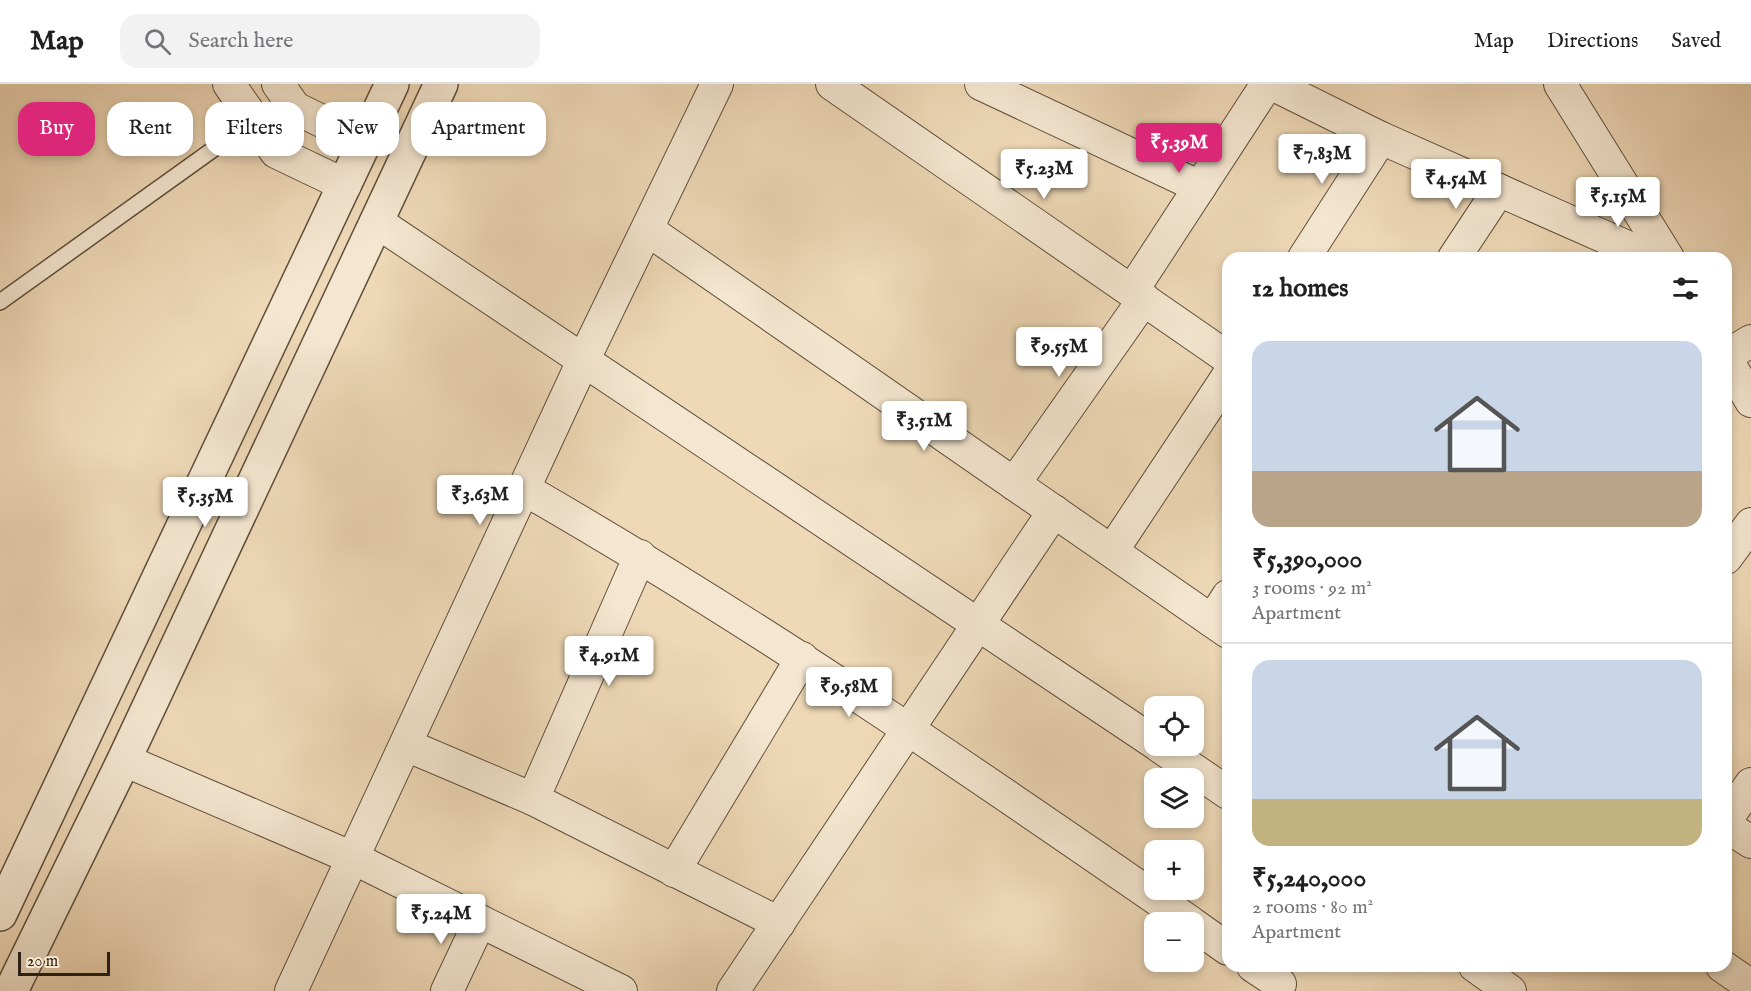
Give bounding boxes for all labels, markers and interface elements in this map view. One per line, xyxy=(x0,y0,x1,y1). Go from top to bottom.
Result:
search box xyxy=(120,14,540,68)
text: Map xyxy=(30,24,84,59)
icon: search xyxy=(141,25,174,58)
text: Search here xyxy=(189,27,293,55)
text: Map xyxy=(1474,28,1514,55)
text: Directions xyxy=(1547,28,1638,55)
text: Saved xyxy=(1671,28,1721,55)
chip: Buy xyxy=(18,102,95,156)
chip: Rent xyxy=(107,102,193,156)
chip: Filters xyxy=(205,102,304,156)
chip: New xyxy=(316,102,399,156)
chip: Apartment xyxy=(411,102,546,156)
pin: ₹5.39M xyxy=(1130,123,1228,174)
text: ₹5.39M xyxy=(1150,130,1208,155)
pin: ₹7.83M xyxy=(1273,134,1371,185)
text: ₹7.83M xyxy=(1292,141,1352,166)
pin: ₹5.23M xyxy=(995,149,1093,200)
text: ₹5.23M xyxy=(1015,156,1073,181)
pin: ₹4.54M xyxy=(1407,159,1505,210)
text: ₹4.54M xyxy=(1425,166,1487,191)
pin: ₹5.15M xyxy=(1569,177,1667,228)
text: ₹5.15M xyxy=(1590,184,1646,209)
text: 12 homes xyxy=(1252,272,1348,305)
icon: filters xyxy=(1669,272,1702,305)
pin: ₹9.55M xyxy=(1010,327,1108,378)
text: ₹9.55M xyxy=(1030,334,1088,359)
icon: home xyxy=(1423,380,1531,488)
pin: ₹3.51M xyxy=(875,401,973,452)
text: ₹3.51M xyxy=(896,408,952,433)
pin: ₹3.63M xyxy=(431,475,529,526)
pin: ₹5.35M xyxy=(156,477,254,528)
text: ₹3.63M xyxy=(451,482,509,507)
text: ₹5.35M xyxy=(177,484,233,509)
text: ₹5,390,000 xyxy=(1252,543,1362,576)
text: 3 rooms · 92 m² xyxy=(1252,576,1372,601)
text: Apartment xyxy=(1252,601,1341,626)
pin: ₹4.91M xyxy=(560,636,658,687)
text: ₹4.91M xyxy=(579,643,639,668)
pin: ₹9.58M xyxy=(800,667,898,718)
text: ₹9.58M xyxy=(820,674,878,699)
map controls xyxy=(1144,696,1204,972)
button: locate xyxy=(1144,696,1204,756)
icon: home xyxy=(1423,699,1531,807)
button: layers xyxy=(1144,768,1204,828)
button: + xyxy=(1144,840,1204,900)
text: ₹5,240,000 xyxy=(1252,862,1366,895)
pin: ₹5.24M xyxy=(392,894,490,945)
text: 2 rooms · 80 m² xyxy=(1252,895,1373,920)
text: ₹5.24M xyxy=(411,901,471,926)
button: − xyxy=(1144,912,1204,972)
text: Apartment xyxy=(1252,920,1341,945)
scale bar xyxy=(18,949,110,976)
text: 20 m xyxy=(27,952,58,972)

